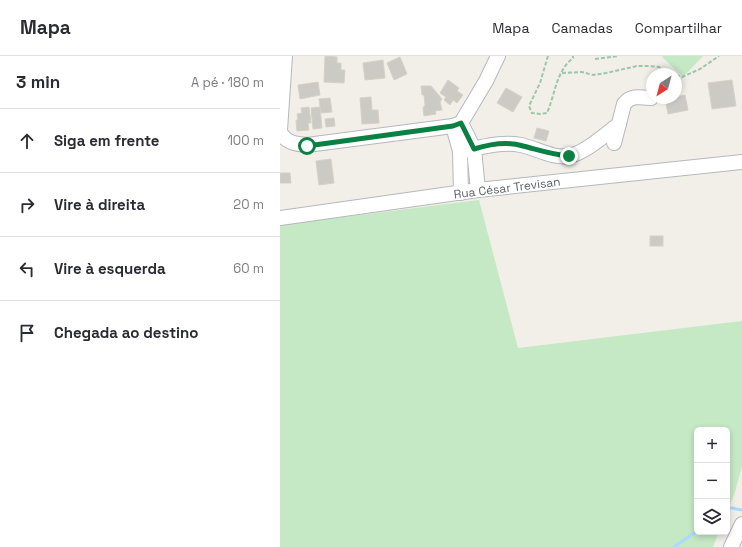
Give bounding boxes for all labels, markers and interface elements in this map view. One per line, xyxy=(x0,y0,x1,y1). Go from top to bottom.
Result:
text: Mapa xyxy=(20,15,71,40)
text: Mapa xyxy=(492,19,529,37)
text: Camadas xyxy=(551,19,613,37)
text: Compartilhar xyxy=(635,19,722,37)
north arrow xyxy=(646,68,682,104)
text: 3 min xyxy=(16,71,60,93)
text: A pé · 180 m xyxy=(191,74,264,91)
icon: ahead xyxy=(16,130,38,152)
text: Siga em frente xyxy=(54,131,160,150)
text: 100 m xyxy=(227,132,264,149)
route start xyxy=(298,137,316,155)
route end xyxy=(560,147,578,165)
street label: Rua César Trevisan xyxy=(453,174,561,202)
icon: right xyxy=(16,194,38,216)
text: Vire à direita xyxy=(54,195,145,214)
text: 20 m xyxy=(233,196,264,213)
icon: left xyxy=(16,258,38,280)
text: Vire à esquerda xyxy=(54,259,166,278)
text: 60 m xyxy=(233,260,264,277)
icon: arrive xyxy=(16,322,38,344)
text: Chegada ao destino xyxy=(54,323,198,342)
map controls xyxy=(694,427,730,535)
button: + xyxy=(694,427,730,463)
button: − xyxy=(694,463,730,499)
button: layers xyxy=(694,499,730,535)

